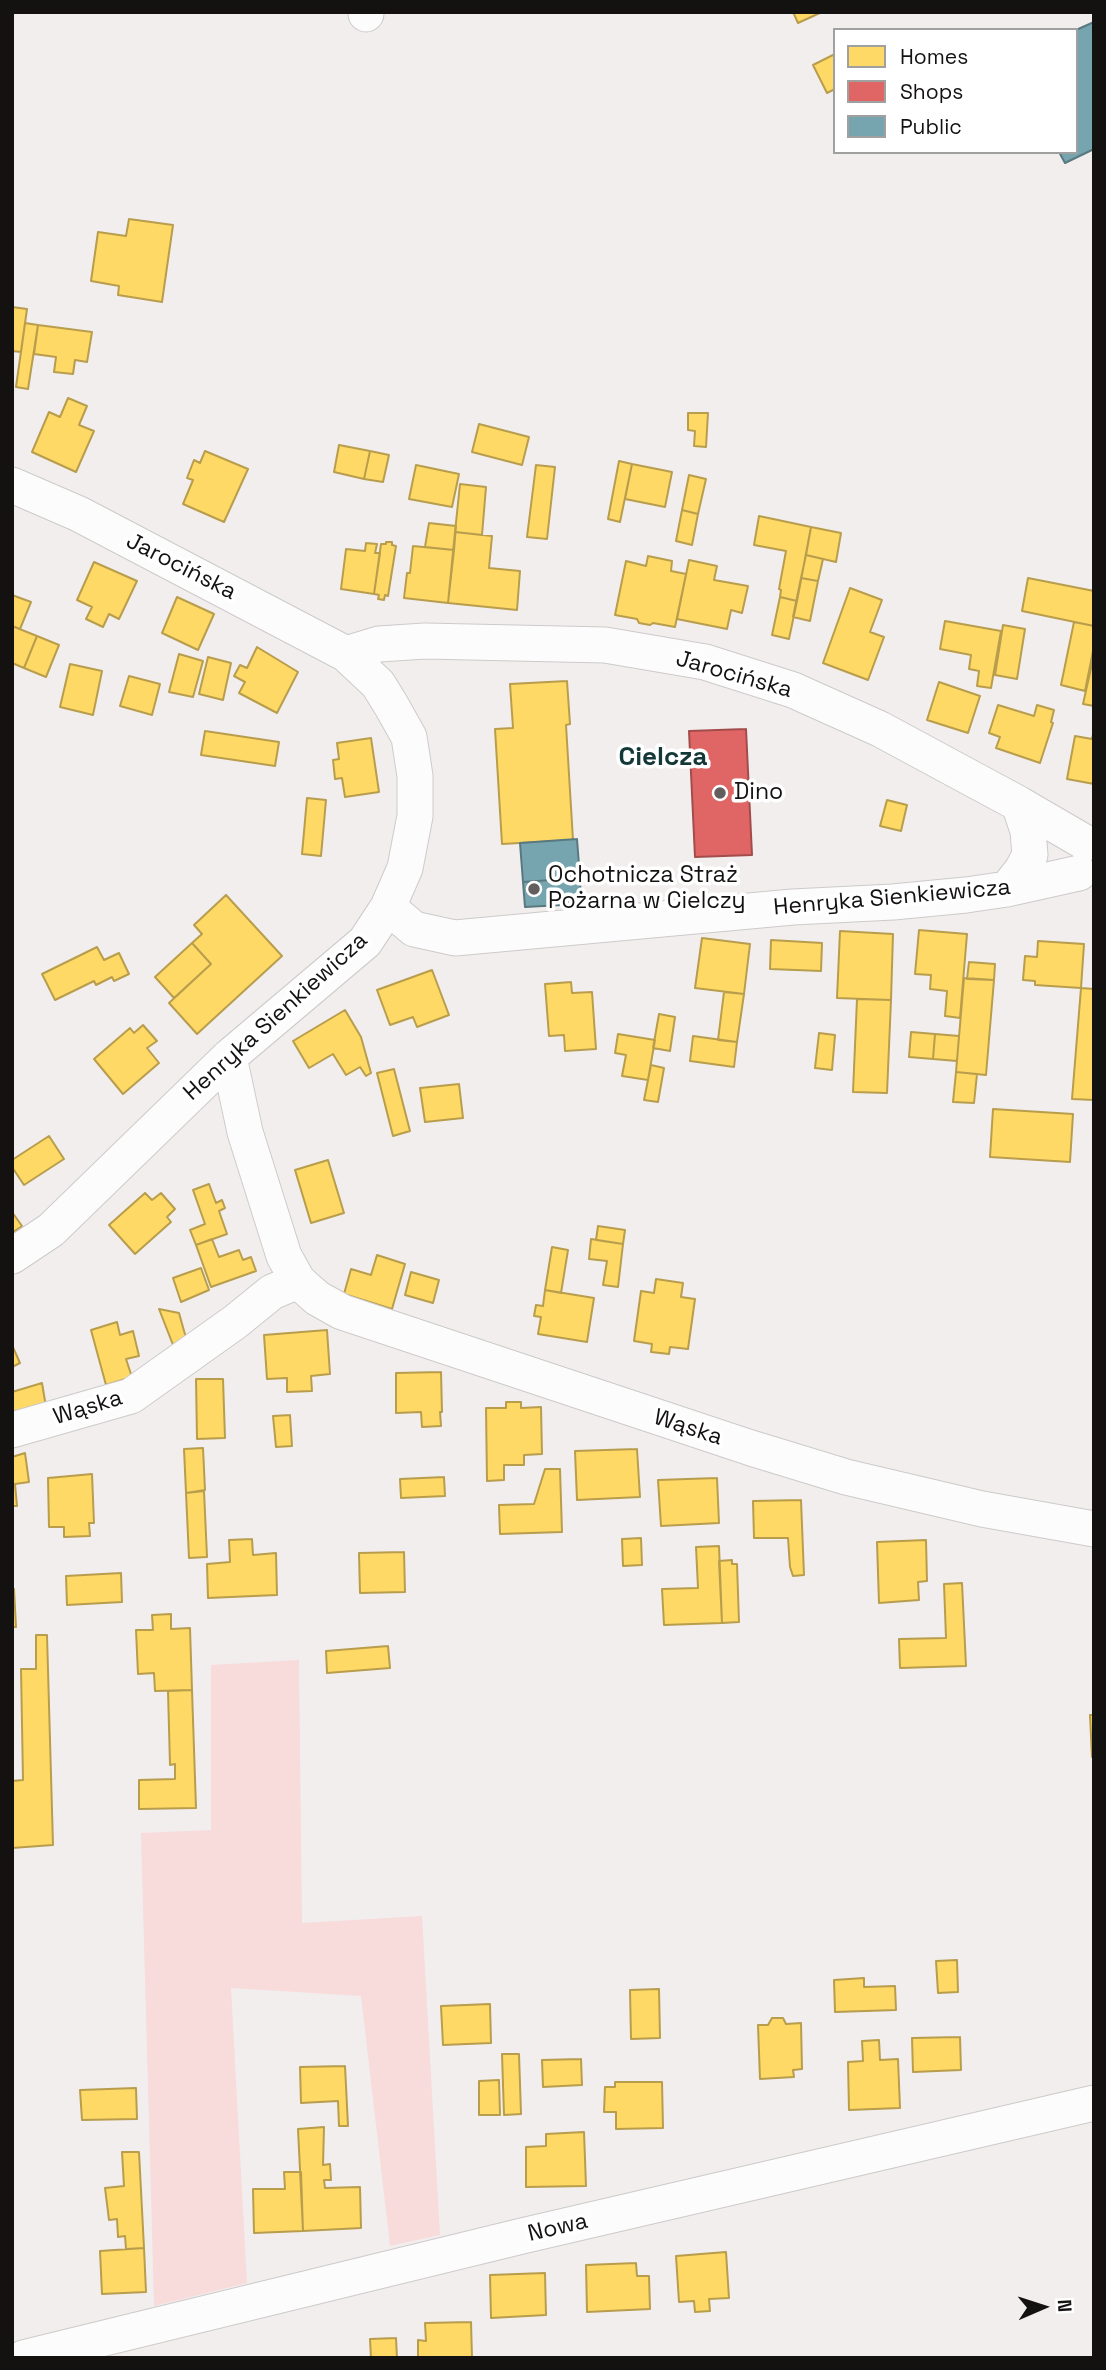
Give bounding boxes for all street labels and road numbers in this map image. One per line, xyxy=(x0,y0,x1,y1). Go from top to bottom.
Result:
street label: Jarocińska xyxy=(121,528,241,606)
street label: Jarocińska xyxy=(673,645,795,705)
street label: Henryka Sienkiewicza xyxy=(772,874,1012,922)
street label: Henryka Sienkiewicza xyxy=(178,927,374,1107)
street label: Wąska xyxy=(50,1384,126,1432)
street label: Wąska xyxy=(650,1404,726,1452)
street label: Nowa xyxy=(525,2208,591,2248)

